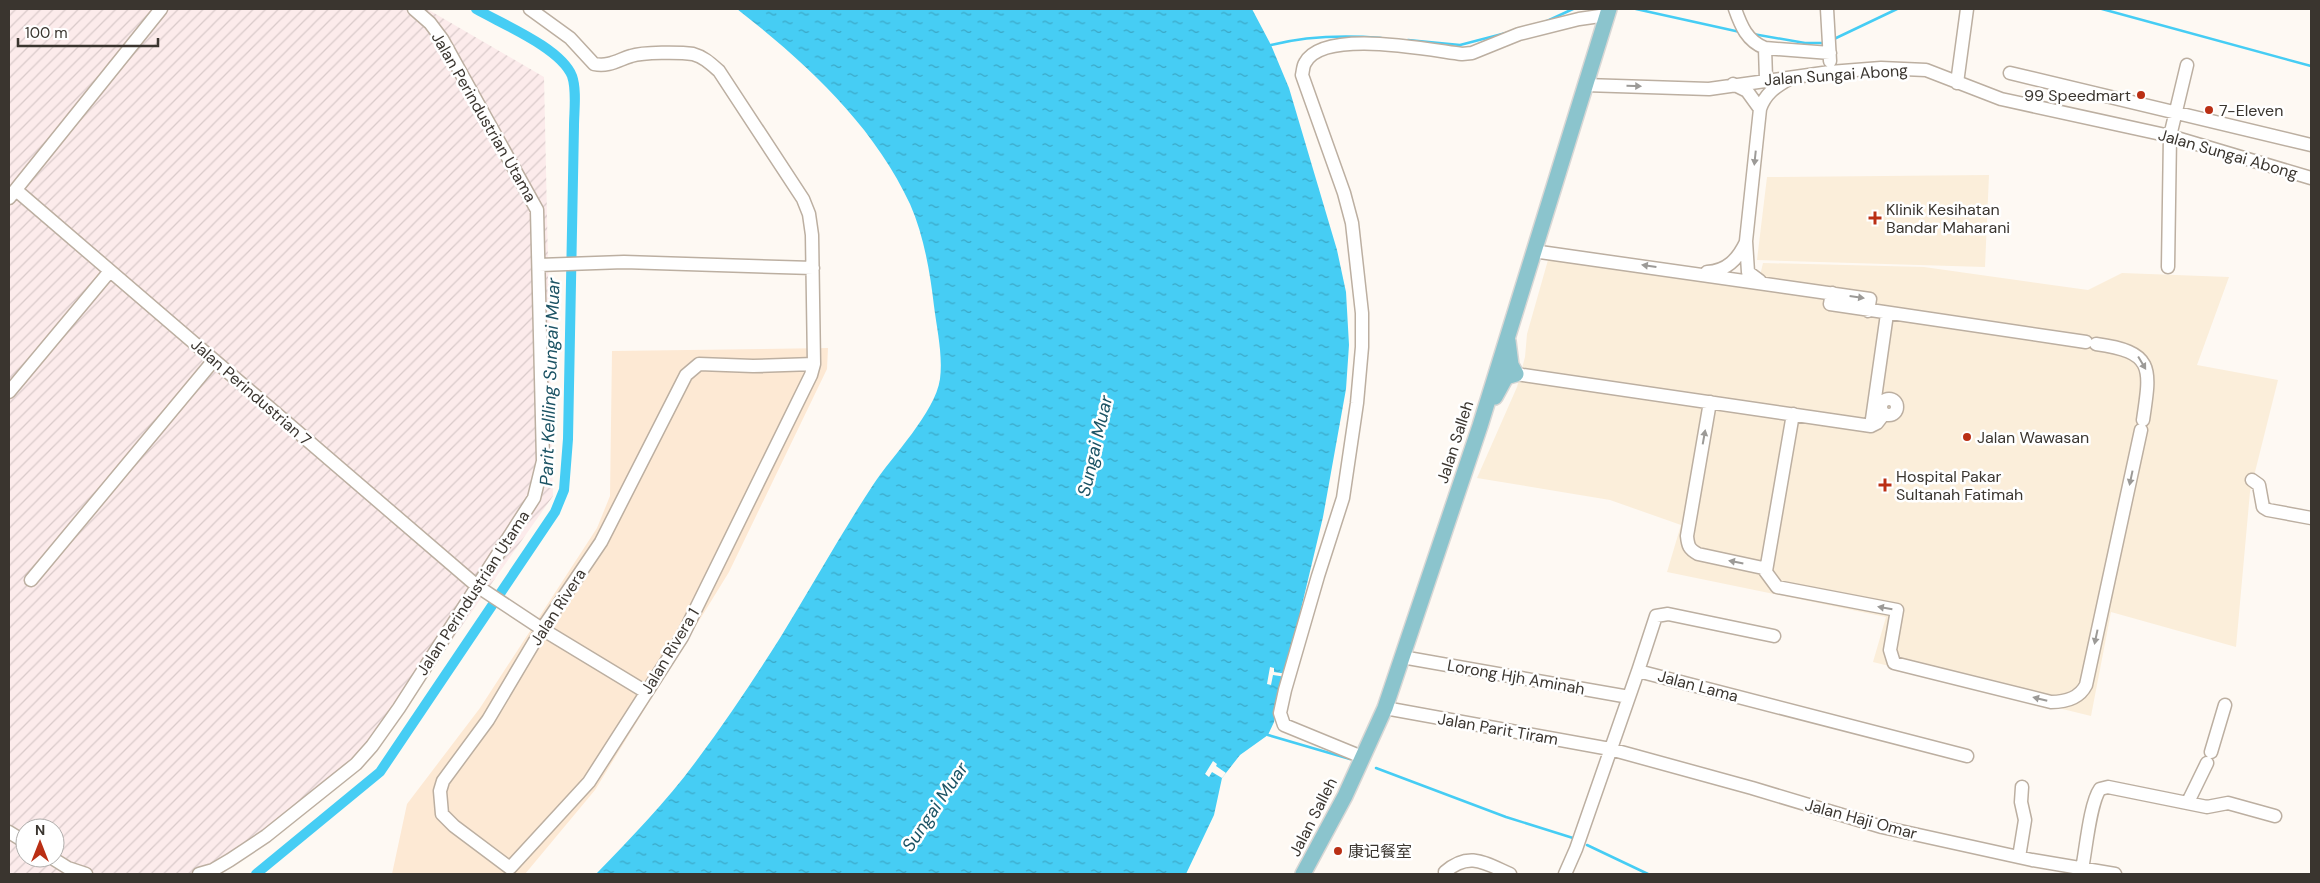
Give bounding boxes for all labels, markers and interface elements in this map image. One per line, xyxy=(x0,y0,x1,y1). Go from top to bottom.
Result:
scale bar xyxy=(18,15,158,47)
text: 100 m xyxy=(25,23,68,43)
street label: Jalan Perindustrian Utama xyxy=(427,28,541,206)
street label: Jalan Sungai Abong xyxy=(1763,59,1909,90)
one-way arrow xyxy=(1626,82,1642,90)
place label: 99 Speedmart xyxy=(2024,85,2131,106)
marker: 99 Speedmart xyxy=(2135,89,2147,101)
place label: 7-Eleven xyxy=(2219,100,2283,121)
marker: 7-Eleven xyxy=(2203,104,2215,116)
street label: Jalan Sungai Abong xyxy=(2156,124,2300,184)
one-way arrow xyxy=(1751,150,1759,166)
place label: Klinik Kesihatan Bandar Maharani xyxy=(1886,199,2010,238)
marker: Klinik Kesihatan Bandar Maharani xyxy=(1868,211,1882,225)
one-way arrow xyxy=(1641,262,1657,270)
water label: Parit Keliling Sungai Muar xyxy=(534,276,566,486)
one-way arrow xyxy=(1849,293,1865,301)
street label: Jalan Perindustrian 7 xyxy=(186,334,316,450)
one-way arrow xyxy=(2138,356,2147,370)
water label: Sungai Muar xyxy=(1072,392,1119,499)
street label: Jalan Salleh xyxy=(1432,398,1478,486)
place label: Jalan Wawasan xyxy=(1977,427,2089,448)
one-way arrow xyxy=(1701,429,1709,445)
marker: Jalan Wawasan xyxy=(1961,431,1973,443)
place label: Hospital Pakar Sultanah Fatimah xyxy=(1896,466,2023,505)
one-way arrow xyxy=(2126,470,2134,486)
marker: Hospital Pakar Sultanah Fatimah xyxy=(1878,478,1892,492)
street label: Jalan Perindustrian Utama xyxy=(412,506,534,680)
one-way arrow xyxy=(1728,558,1744,566)
street label: Jalan Rivera xyxy=(525,565,591,649)
one-way arrow xyxy=(1877,603,1893,611)
street label: Jalan Rivera 1 xyxy=(636,604,704,698)
one-way arrow xyxy=(2092,629,2100,644)
street label: Lorong Hjh Aminah xyxy=(1446,655,1586,699)
street label: Jalan Lama xyxy=(1655,665,1741,707)
one-way arrow xyxy=(2033,695,2048,703)
street label: Jalan Parit Tiram xyxy=(1436,708,1560,750)
water label: Sungai Muar xyxy=(896,757,974,856)
street label: Jalan Salleh xyxy=(1284,774,1342,860)
street label: Jalan Haji Omar xyxy=(1803,794,1919,844)
north arrow xyxy=(15,818,65,868)
text: N xyxy=(35,821,45,839)
place label: 康记餐室 xyxy=(1348,841,1412,862)
marker: 康记餐室 xyxy=(1332,845,1344,857)

